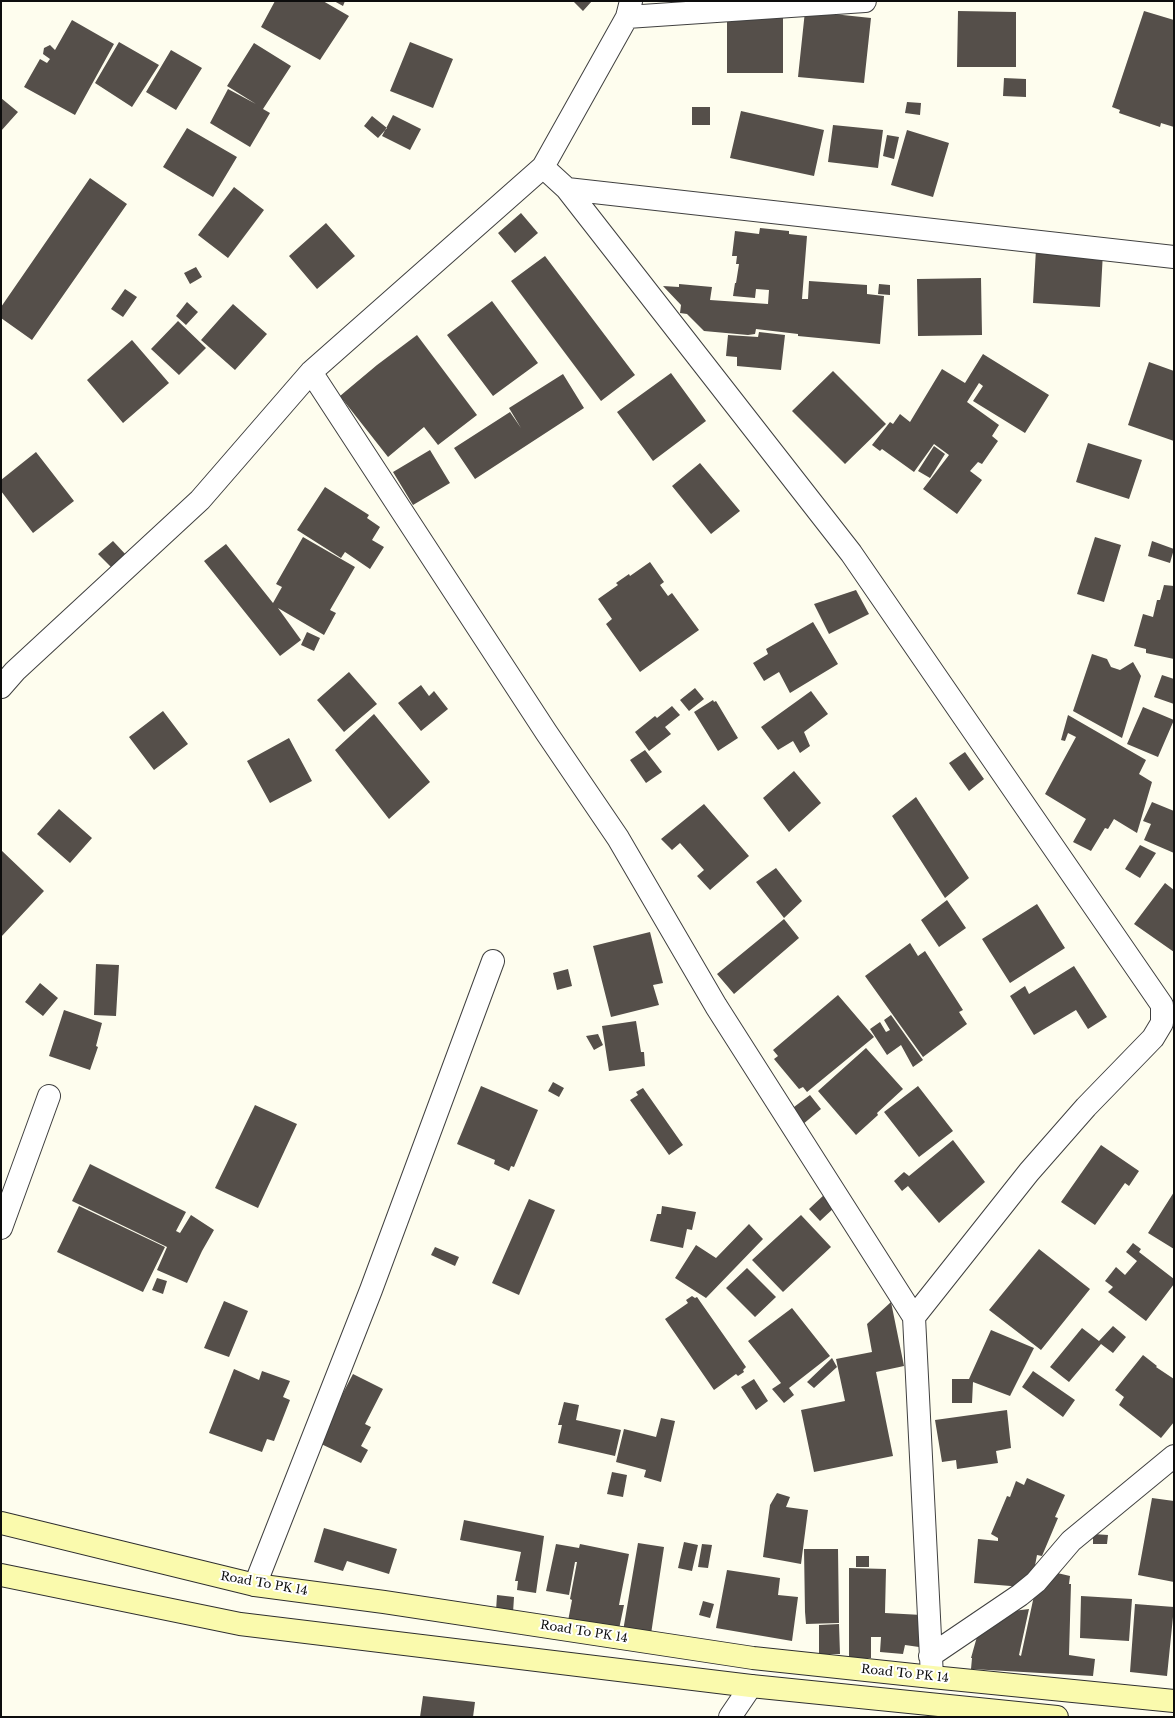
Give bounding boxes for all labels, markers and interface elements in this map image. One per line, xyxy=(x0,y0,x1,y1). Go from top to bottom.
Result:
street label: Road To PK 14 xyxy=(219,1569,309,1599)
street label: Road To PK 14 xyxy=(539,1618,629,1646)
street label: Road To PK 14 xyxy=(860,1662,950,1686)

